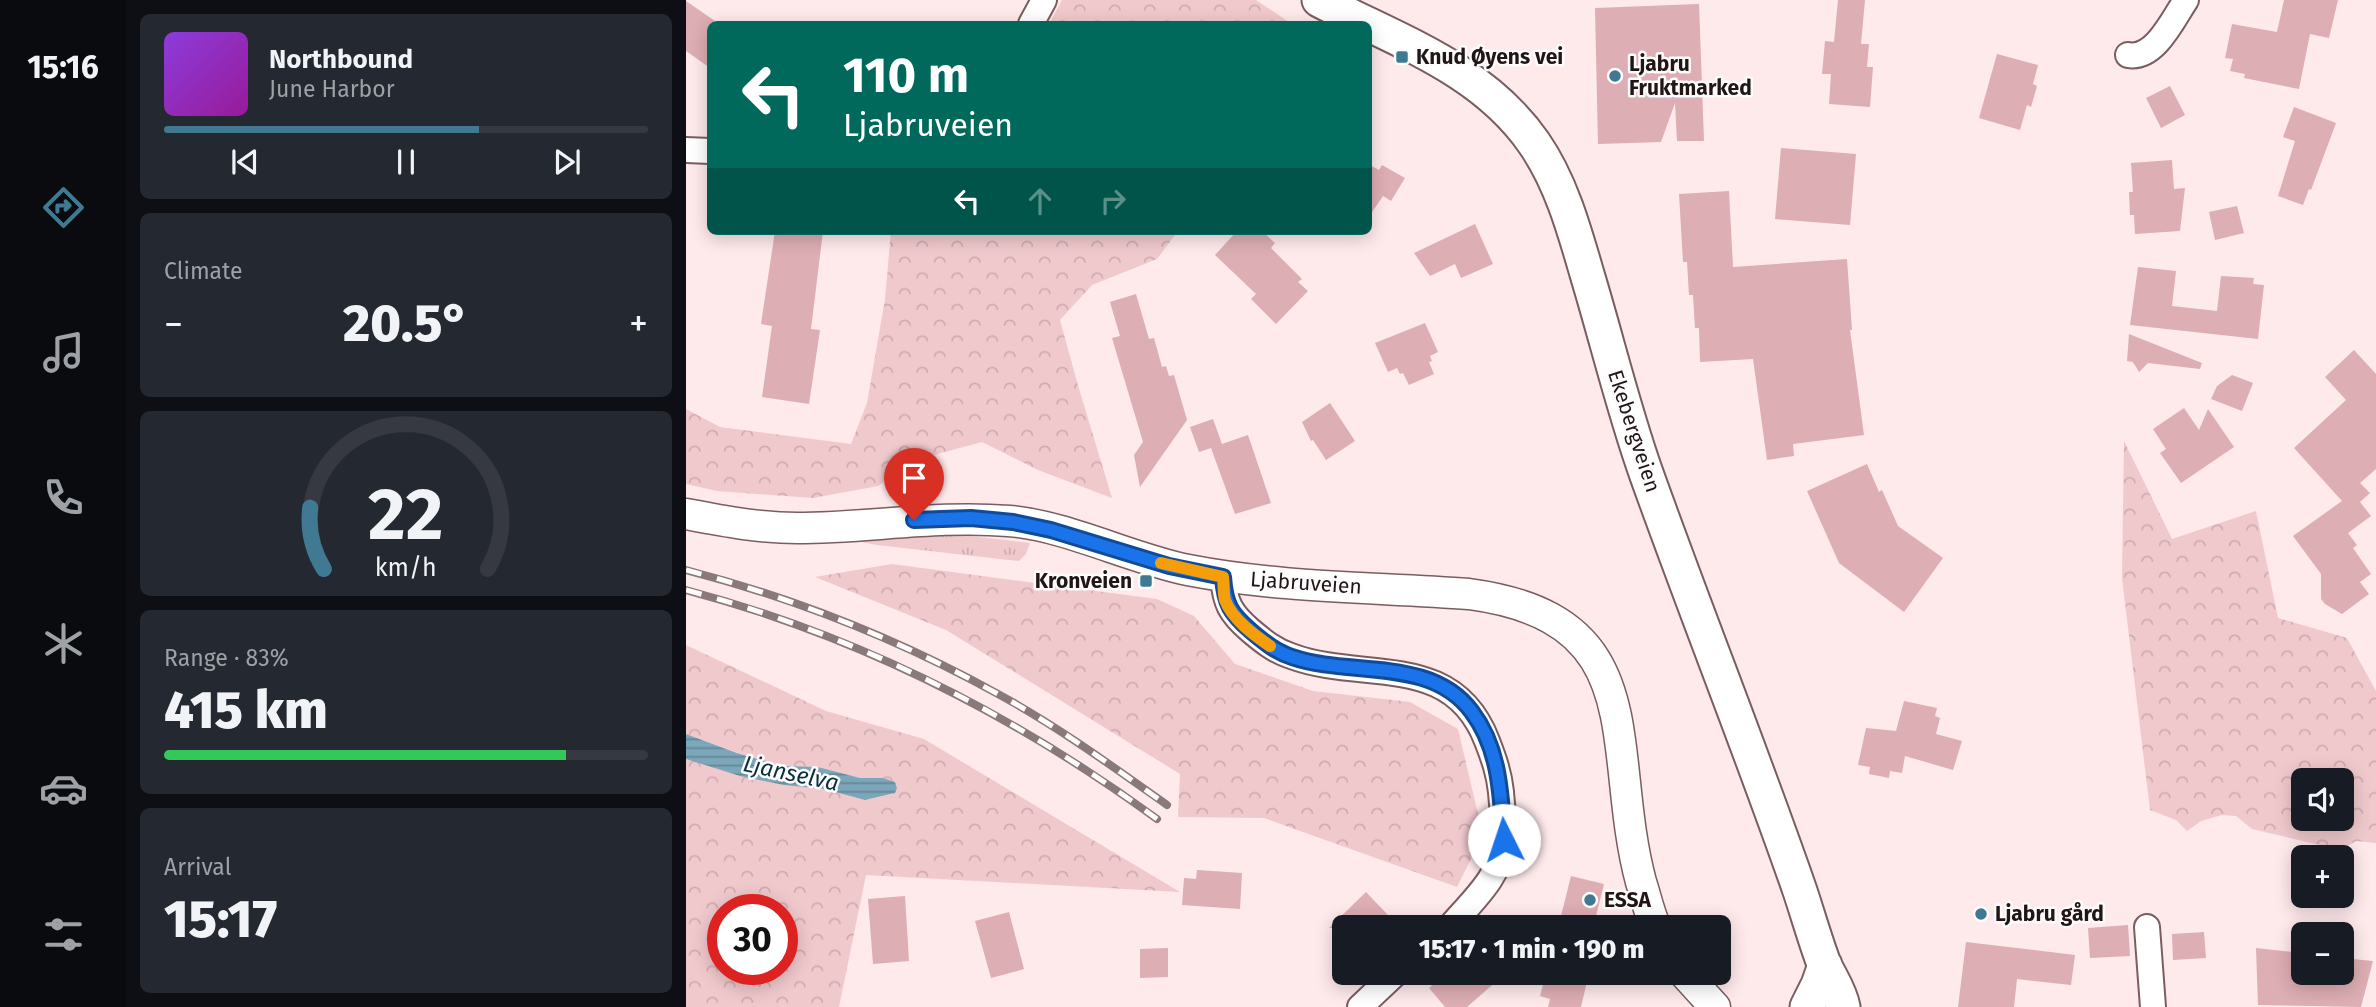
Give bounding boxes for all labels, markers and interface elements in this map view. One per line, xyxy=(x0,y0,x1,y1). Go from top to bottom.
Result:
text: Northbound xyxy=(269,44,413,75)
place label: Knud Øyens vei xyxy=(1416,44,1563,70)
text: 110 m xyxy=(843,46,969,105)
text: 15:16 xyxy=(27,48,99,86)
icon: left xyxy=(728,49,819,140)
marker: Knud Øyens vei xyxy=(1394,49,1410,65)
place label: Ljabru Fruktmarked xyxy=(1629,51,1752,101)
marker: Ljabru Fruktmarked xyxy=(1607,68,1623,84)
text: June Harbor xyxy=(269,75,395,103)
text: Ljabruveien xyxy=(843,106,1013,144)
icon: previous xyxy=(226,143,264,181)
icon: pause xyxy=(387,143,425,181)
icon: next xyxy=(548,143,586,181)
icon: left xyxy=(948,182,986,220)
icon: ahead xyxy=(1021,182,1059,220)
icon: right xyxy=(1094,182,1132,220)
icon: directions xyxy=(39,183,88,232)
text: Climate xyxy=(164,257,243,285)
text: 20.5° xyxy=(343,292,469,355)
text: − xyxy=(164,301,183,347)
text: + xyxy=(629,301,648,347)
icon: music xyxy=(39,328,88,377)
street label: Ekebergveien xyxy=(1602,366,1666,496)
pin xyxy=(884,448,944,520)
icon: arrive xyxy=(895,459,933,497)
text: 22 xyxy=(368,472,444,559)
icon: phone xyxy=(39,473,88,522)
text: km/h xyxy=(375,553,437,583)
street label: Ljabruveien xyxy=(1249,566,1363,600)
place label: Kronveien xyxy=(1035,568,1132,594)
marker: Kronveien xyxy=(1138,573,1154,589)
icon: climate xyxy=(39,619,88,668)
text: Range · 83% xyxy=(164,644,289,672)
text: 415 km xyxy=(164,679,328,742)
water label: Ljanselva xyxy=(741,749,841,797)
icon: car xyxy=(39,764,88,813)
map controls xyxy=(2291,768,2354,985)
button: sound xyxy=(2291,768,2354,831)
position arrow xyxy=(1467,803,1541,877)
button: + xyxy=(2291,845,2354,908)
text: Arrival xyxy=(164,853,231,881)
place label: ESSA xyxy=(1604,887,1652,913)
text: 15:17 xyxy=(164,888,277,951)
marker: ESSA xyxy=(1582,892,1598,908)
speed limit sign: 30 xyxy=(707,894,798,985)
place label: Ljabru gård xyxy=(1995,901,2104,927)
marker: Ljabru gård xyxy=(1973,906,1989,922)
icon: filters xyxy=(39,910,88,959)
button: − xyxy=(2291,922,2354,985)
text: 15:17 · 1 min · 190 m xyxy=(1419,934,1644,965)

